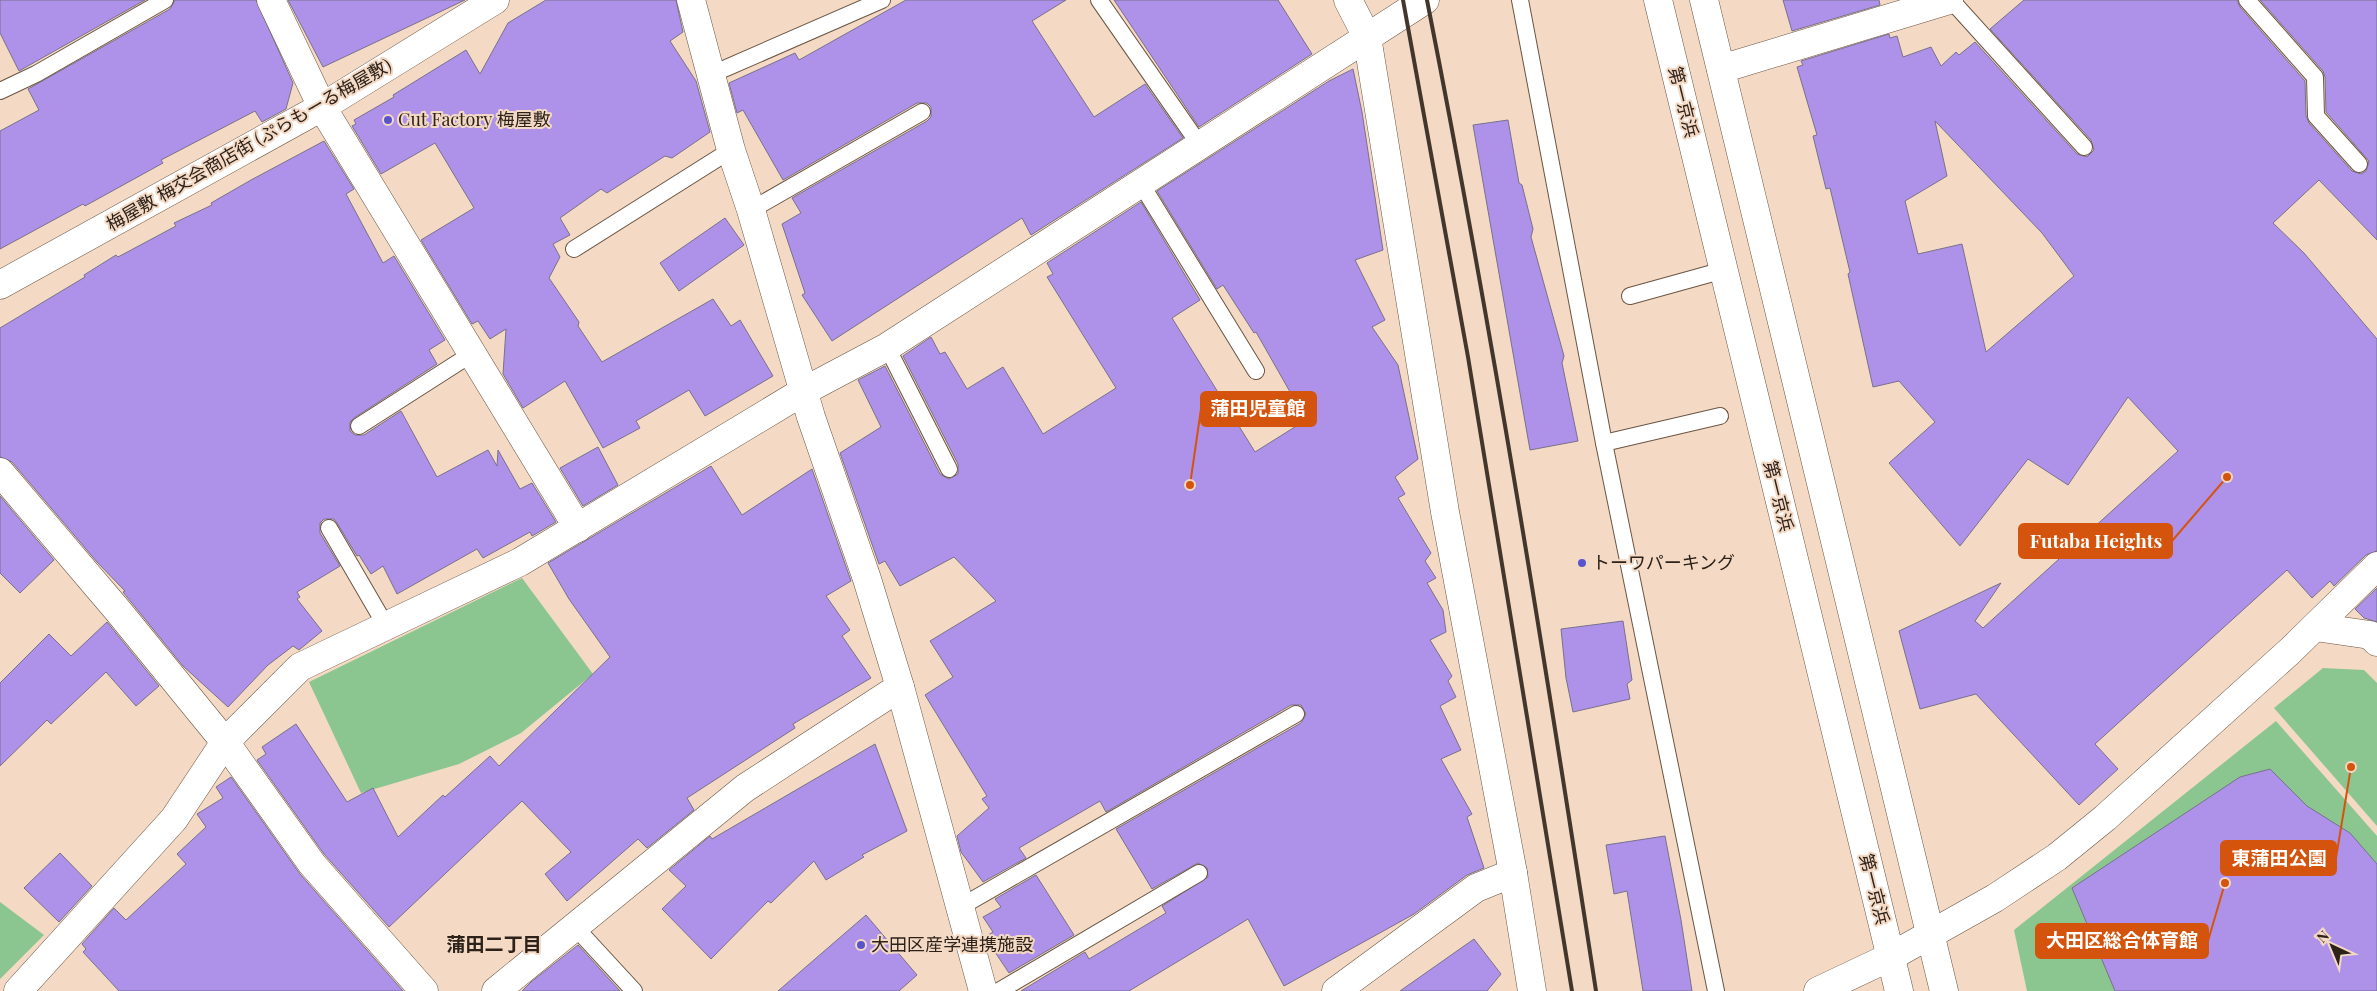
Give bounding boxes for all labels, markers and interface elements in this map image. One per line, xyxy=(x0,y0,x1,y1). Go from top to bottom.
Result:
street label: 梅屋敷 梅交会商店街 (ぷらもーる梅屋敷) xyxy=(102,52,395,236)
street label: 第一京浜 xyxy=(1664,64,1704,140)
place label: Cut Factory 梅屋敷 xyxy=(398,107,550,131)
marker: Cut Factory 梅屋敷 xyxy=(382,114,394,126)
callout: 蒲田児童館 xyxy=(1201,392,1316,426)
text: 蒲田児童館 xyxy=(1210,394,1306,420)
street label: 第一京浜 xyxy=(1759,458,1799,534)
callout: Futaba Heights xyxy=(2019,524,2172,558)
text: Futaba Heights xyxy=(2030,527,2162,553)
place label: トーワパーキング xyxy=(1592,550,1735,574)
marker: トーワパーキング xyxy=(1576,557,1588,569)
callout: 東蒲田公園 xyxy=(2221,841,2336,875)
text: 東蒲田公園 xyxy=(2231,844,2327,870)
street label: 第一京浜 xyxy=(1855,851,1895,927)
north arrow xyxy=(2307,921,2357,971)
callout: 大田区総合体育館 xyxy=(2036,924,2208,958)
text: 大田区総合体育館 xyxy=(2046,926,2198,952)
text: N xyxy=(2312,926,2333,947)
district label: 蒲田二丁目 xyxy=(446,930,542,956)
place label: 大田区産学連携施設 xyxy=(871,932,1033,956)
marker: 大田区産学連携施設 xyxy=(855,939,867,951)

